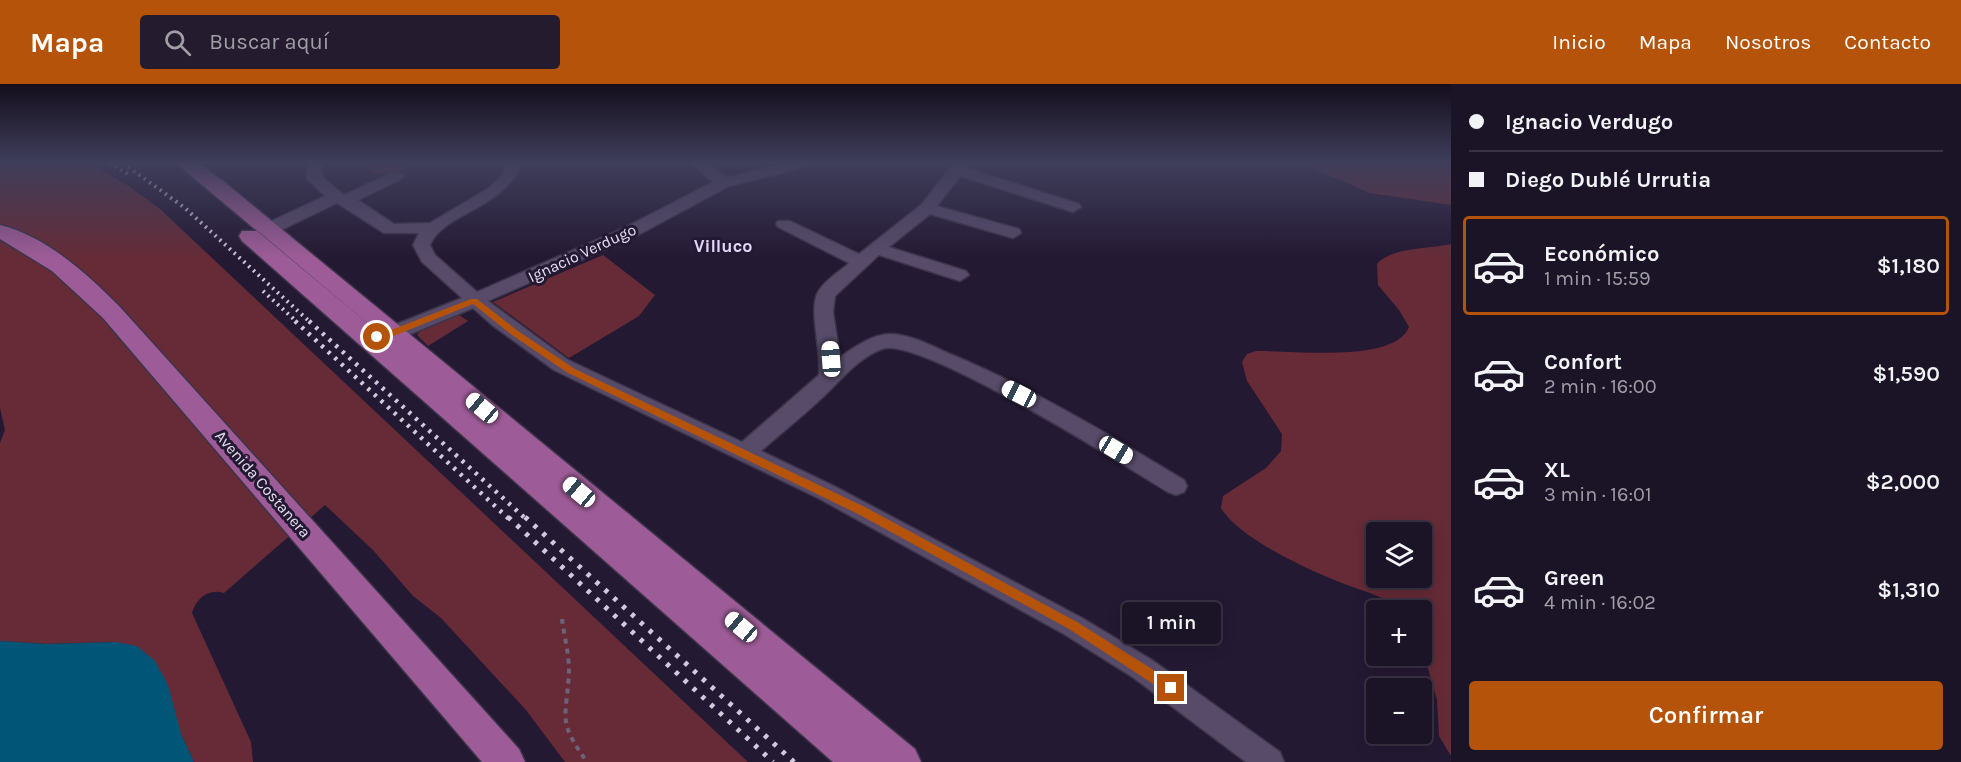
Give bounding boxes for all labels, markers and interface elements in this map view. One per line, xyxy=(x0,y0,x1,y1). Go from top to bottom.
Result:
search box xyxy=(140,15,560,69)
text: Mapa xyxy=(30,26,104,59)
icon: search xyxy=(161,26,194,59)
text: Buscar aquí xyxy=(209,29,329,55)
text: Inicio xyxy=(1552,30,1606,54)
text: Mapa xyxy=(1639,30,1692,54)
text: Nosotros xyxy=(1725,30,1811,54)
text: Contacto xyxy=(1844,30,1931,54)
text: Ignacio Verdugo xyxy=(1505,109,1673,135)
text: Diego Dublé Urrutia xyxy=(1505,167,1711,193)
street label: Ignacio Verdugo xyxy=(525,220,639,286)
district label: Villuco xyxy=(694,235,752,257)
icon: car xyxy=(1472,239,1526,293)
text: Económico xyxy=(1544,241,1659,267)
text: $1,180 xyxy=(1877,253,1940,279)
text: 1 min · 15:59 xyxy=(1544,267,1651,290)
route start xyxy=(363,323,390,350)
car xyxy=(821,340,841,378)
icon: car xyxy=(1472,347,1526,401)
text: Confort xyxy=(1544,349,1622,375)
text: $1,590 xyxy=(1873,361,1940,387)
text: 2 min · 16:00 xyxy=(1544,375,1657,398)
car xyxy=(999,378,1039,410)
car xyxy=(462,390,502,426)
street label: Avenida Costanera xyxy=(211,427,315,541)
car xyxy=(1096,433,1136,467)
icon: car xyxy=(1472,455,1526,509)
text: XL xyxy=(1544,457,1570,483)
text: $2,000 xyxy=(1866,469,1940,495)
car xyxy=(559,474,599,510)
text: 3 min · 16:01 xyxy=(1544,483,1652,506)
map controls xyxy=(1366,522,1432,744)
button: layers xyxy=(1366,522,1432,588)
icon: car xyxy=(1472,563,1526,617)
text: Green xyxy=(1544,565,1605,591)
text: $1,310 xyxy=(1877,577,1940,603)
text: 4 min · 16:02 xyxy=(1544,591,1656,614)
button: + xyxy=(1366,600,1432,666)
callout: 1 min xyxy=(1122,601,1220,643)
car xyxy=(721,609,761,645)
text: 1 min xyxy=(1147,611,1196,634)
route end xyxy=(1157,674,1184,701)
button: − xyxy=(1366,678,1432,744)
button: Confirmar xyxy=(1469,681,1943,750)

